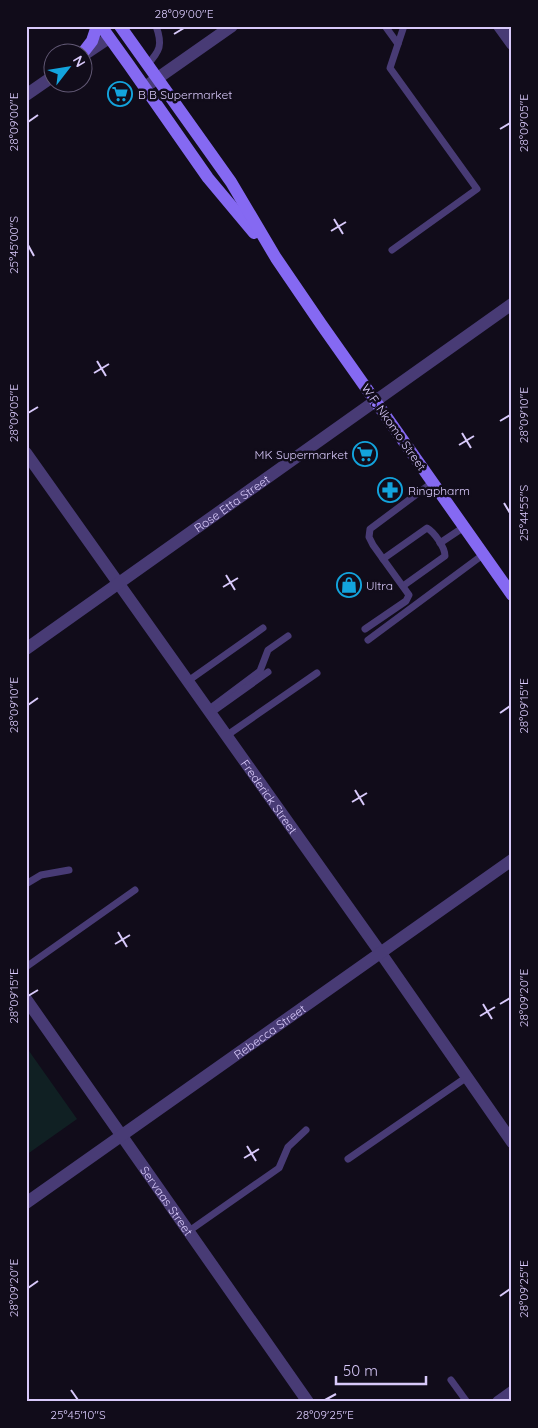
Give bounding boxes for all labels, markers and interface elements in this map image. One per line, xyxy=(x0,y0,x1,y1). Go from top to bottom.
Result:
text: 28°09'00"E xyxy=(155,6,214,21)
north arrow xyxy=(42,42,92,92)
text: N xyxy=(69,52,90,70)
supermarket icon: B B Supermarket xyxy=(107,81,133,107)
place label: B B Supermarket xyxy=(138,87,232,102)
text: 28°09'00"E xyxy=(6,92,21,151)
text: 28°09'05"E xyxy=(516,94,531,152)
text: 25°45'00"S xyxy=(6,216,21,274)
street label: W.F. Nkomo Street xyxy=(358,381,430,473)
text: 28°09'05"E xyxy=(6,384,21,442)
text: 28°09'10"E xyxy=(516,387,531,443)
supermarket icon: MK Supermarket xyxy=(352,441,378,467)
place label: MK Supermarket xyxy=(255,447,348,462)
street label: Rose Etta Street xyxy=(191,471,272,535)
pharmacy icon: Ringpharm xyxy=(377,477,403,503)
place label: Ringpharm xyxy=(408,483,470,498)
text: 25°44'55"S xyxy=(516,484,531,541)
shop icon: Ultra xyxy=(336,572,362,598)
place label: Ultra xyxy=(366,578,393,593)
text: 28°09'10"E xyxy=(6,677,21,733)
text: 28°09'15"E xyxy=(516,678,531,734)
street label: Frederick Street xyxy=(238,756,301,837)
text: 28°09'15"E xyxy=(6,968,21,1024)
text: 28°09'20"E xyxy=(516,969,531,1027)
street label: Rebecca Street xyxy=(231,1001,308,1062)
street label: Servaas Street xyxy=(138,1163,197,1238)
text: 28°09'20"E xyxy=(6,1259,21,1317)
text: 28°09'25"E xyxy=(516,1260,531,1318)
scale bar xyxy=(336,1353,426,1385)
text: 50 m xyxy=(343,1361,378,1380)
text: 25°45'10"S xyxy=(50,1407,106,1422)
text: 28°09'25"E xyxy=(296,1407,354,1422)

